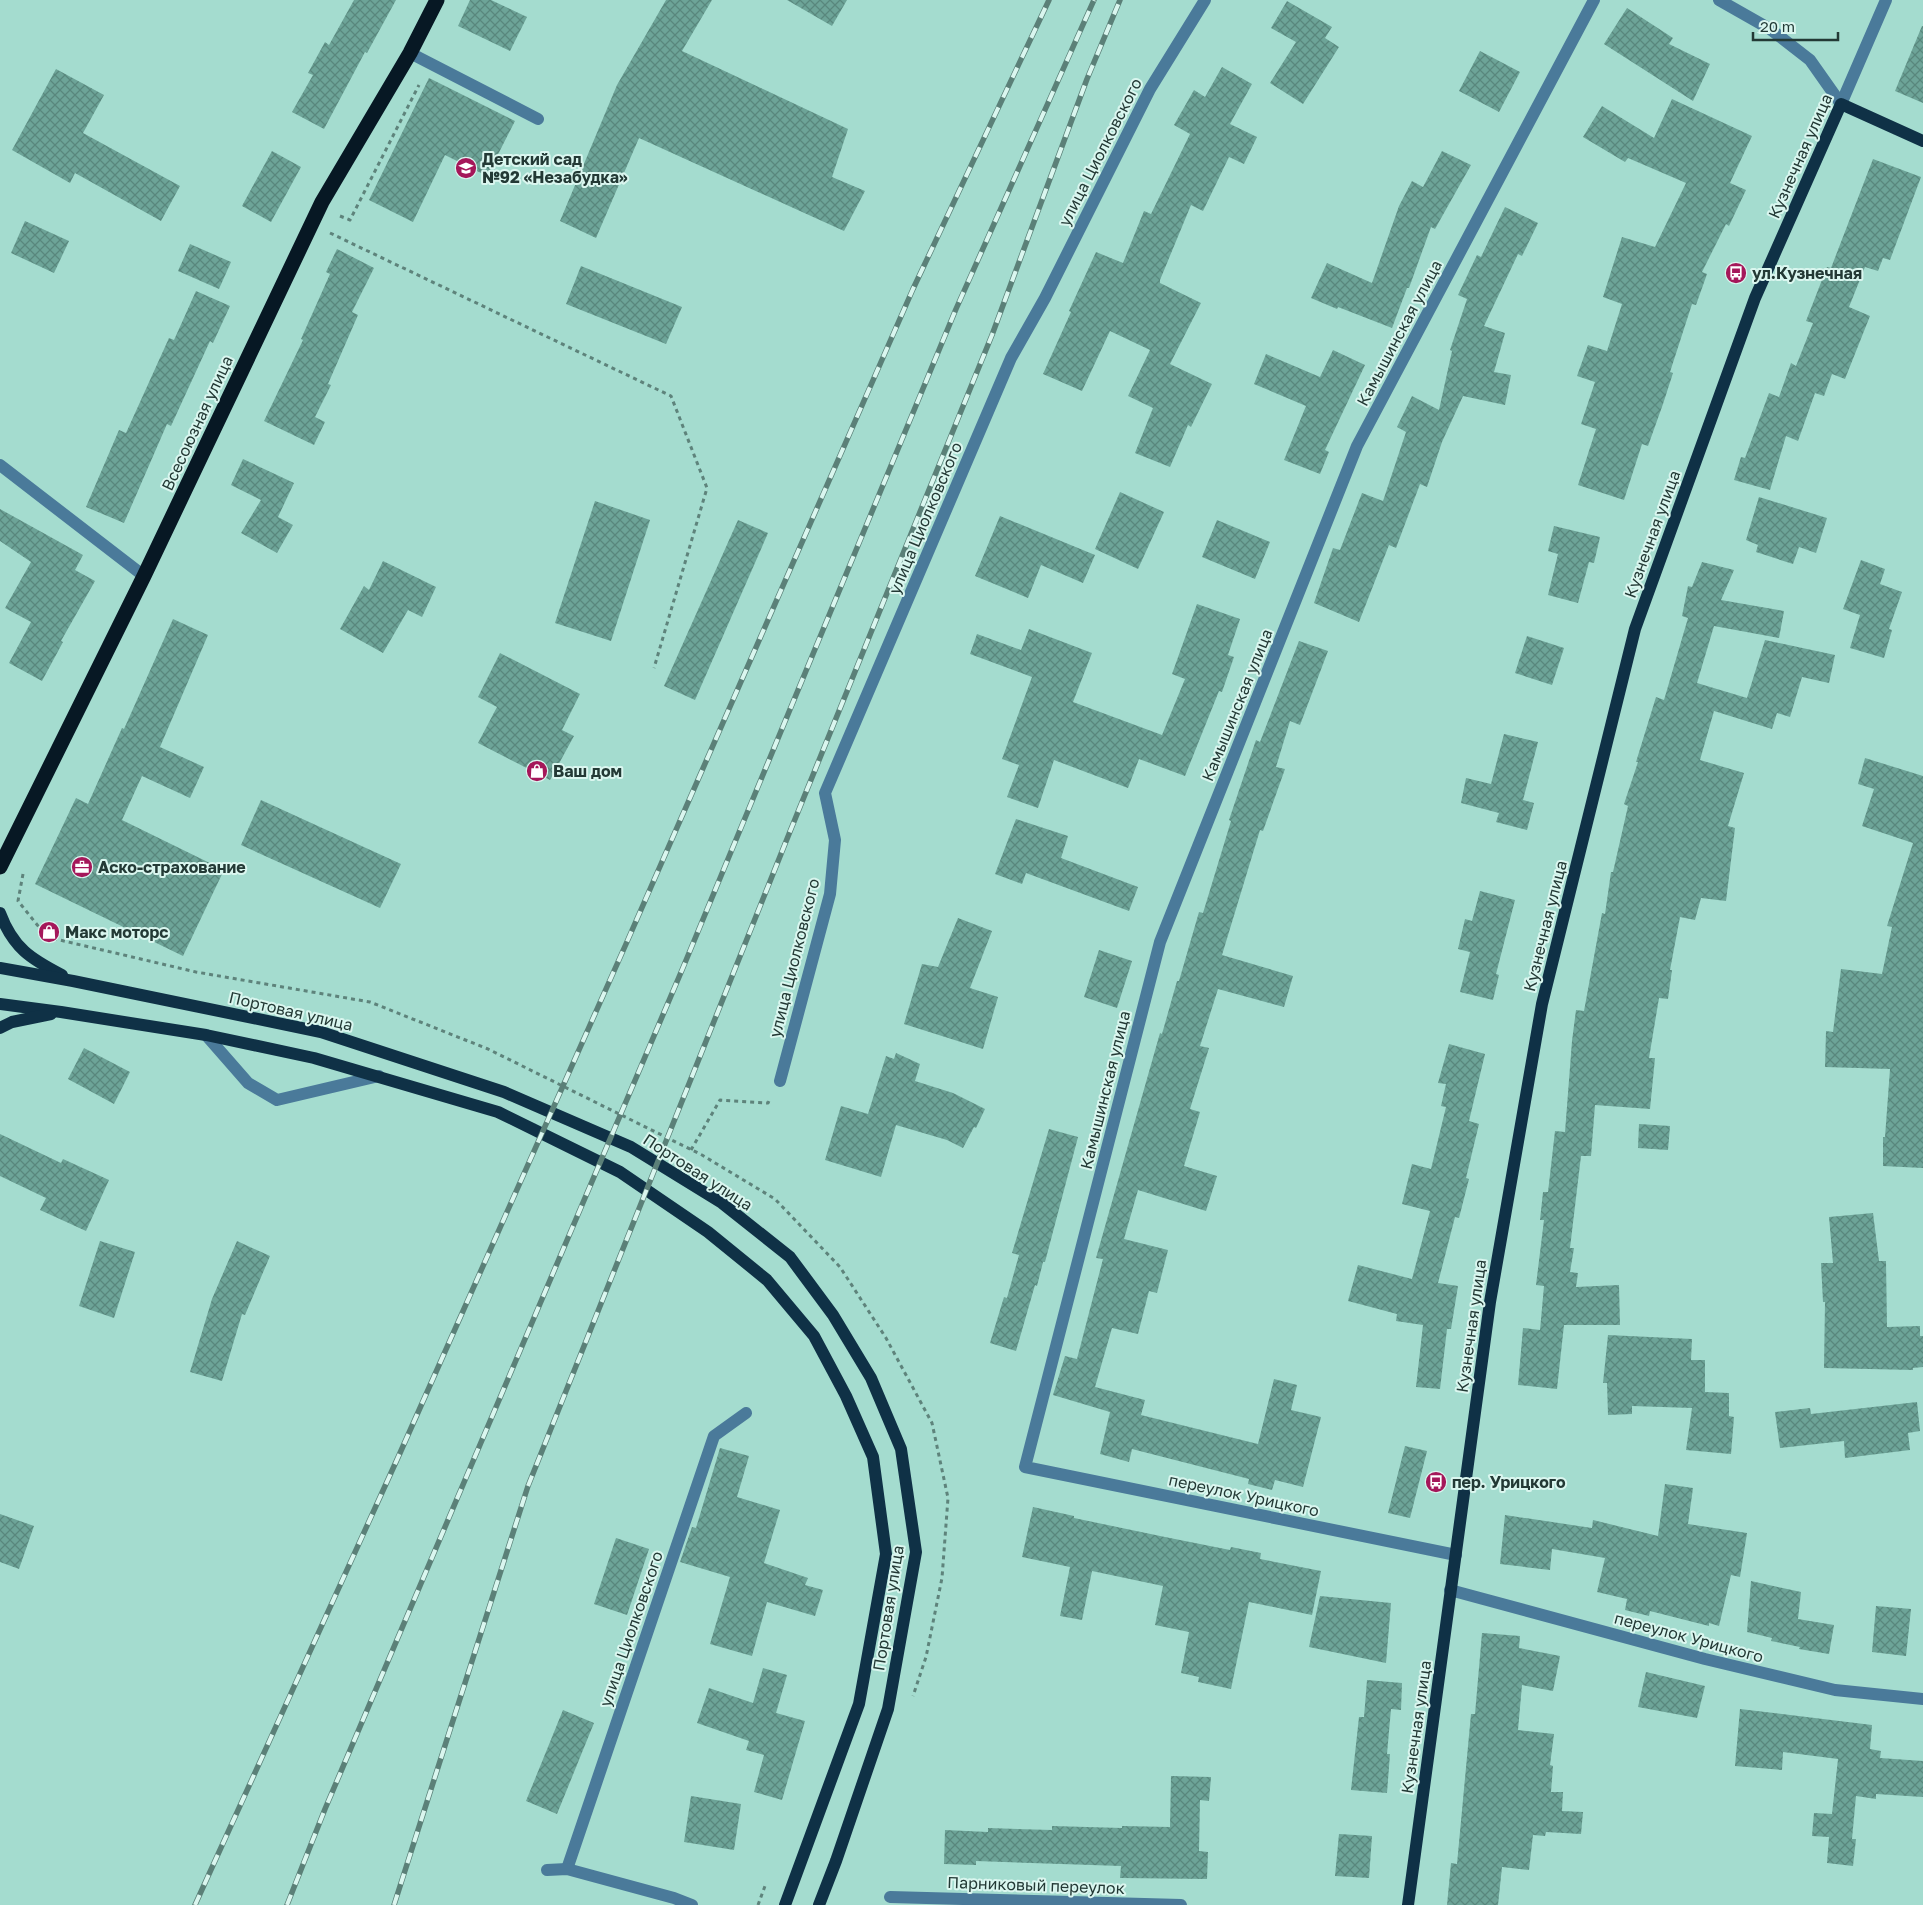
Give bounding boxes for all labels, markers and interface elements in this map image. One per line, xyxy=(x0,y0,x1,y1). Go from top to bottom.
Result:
scale bar xyxy=(1753,10,1838,42)
text: 20 m xyxy=(1760,17,1795,35)
street label: улица Циолковского xyxy=(1054,75,1146,229)
street label: Кузнечная улица xyxy=(1764,91,1836,221)
place label: Детский сад №92 «Незабудка» xyxy=(482,149,628,187)
school or university icon: Детский сад №92 «Незабудка» xyxy=(454,156,478,180)
street label: Камышинская улица xyxy=(1352,257,1446,409)
bus stop icon: ул.Кузнечная xyxy=(1724,261,1748,285)
place label: ул.Кузнечная xyxy=(1752,263,1862,283)
street label: Всесоюзная улица xyxy=(157,352,237,494)
street label: улица Циолковского xyxy=(884,439,966,597)
street label: Кузнечная улица xyxy=(1620,467,1684,601)
street label: Камышинская улица xyxy=(1197,626,1277,784)
shop icon: Ваш дом xyxy=(525,759,549,783)
place label: Ваш дом xyxy=(553,761,622,781)
office icon: Аско-страхование xyxy=(70,855,94,879)
place label: Аско-страхование xyxy=(98,857,246,877)
street label: Кузнечная улица xyxy=(1519,858,1571,994)
street label: улица Циолковского xyxy=(765,876,823,1040)
shop icon: Макс моторс xyxy=(37,920,61,944)
place label: Макс моторс xyxy=(65,922,168,942)
street label: Портовая улица xyxy=(227,987,355,1035)
street label: Камышинская улица xyxy=(1076,1009,1134,1171)
street label: Портовая улица xyxy=(639,1129,757,1215)
street label: Кузнечная улица xyxy=(1452,1258,1490,1394)
street label: переулок Урицкого xyxy=(1167,1469,1321,1521)
bus stop icon: пер. Урицкого xyxy=(1424,1470,1448,1494)
place label: пер. Урицкого xyxy=(1452,1472,1566,1492)
street label: Портовая улица xyxy=(868,1544,908,1672)
street label: улица Циолковского xyxy=(595,1549,667,1709)
street label: переулок Урицкого xyxy=(1612,1607,1766,1667)
street label: Кузнечная улица xyxy=(1397,1659,1435,1795)
street label: Парниковый переулок xyxy=(947,1872,1125,1898)

